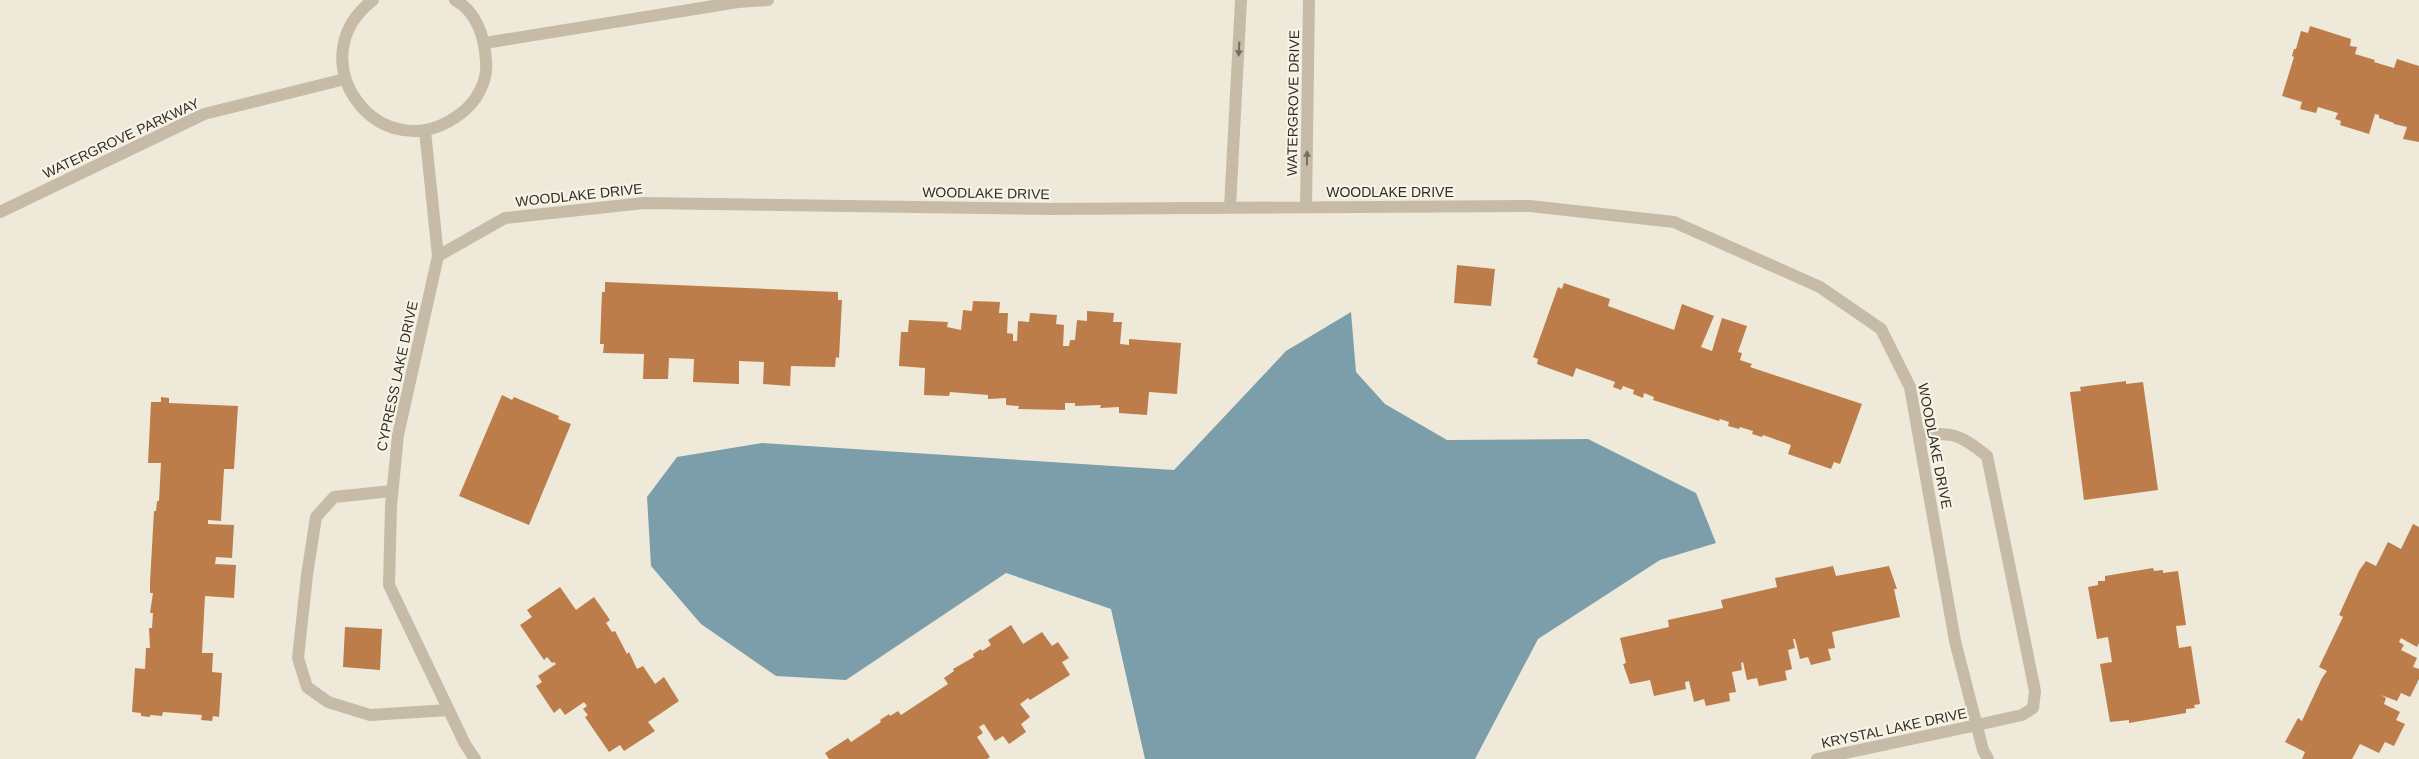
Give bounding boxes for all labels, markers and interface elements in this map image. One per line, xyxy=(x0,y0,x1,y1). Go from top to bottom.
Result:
street label: WATERGROVE DRIVE xyxy=(1284,30,1302,176)
one-way arrow xyxy=(1235,41,1243,57)
street label: WATERGROVE PARKWAY xyxy=(40,94,202,181)
one-way arrow xyxy=(1303,150,1311,166)
street label: WOODLAKE DRIVE xyxy=(515,180,643,210)
street label: WOODLAKE DRIVE xyxy=(922,184,1050,202)
street label: WOODLAKE DRIVE xyxy=(1326,184,1454,200)
street label: CYPRESS LAKE DRIVE xyxy=(373,299,421,453)
street label: WOODLAKE DRIVE xyxy=(1915,382,1955,510)
street label: KRYSTAL LAKE DRIVE xyxy=(1820,705,1968,751)

